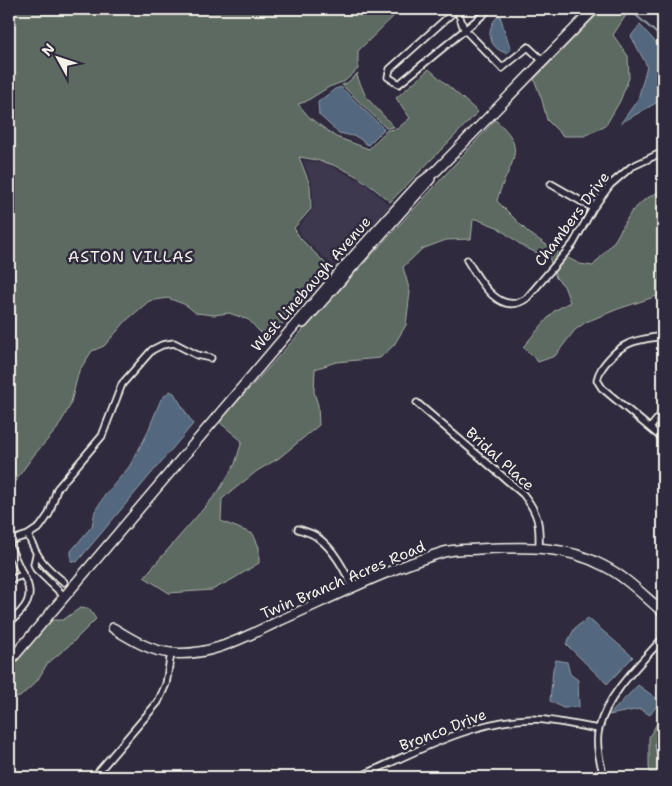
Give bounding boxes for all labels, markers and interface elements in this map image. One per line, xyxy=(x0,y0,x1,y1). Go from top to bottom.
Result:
north arrow xyxy=(32,32,82,82)
text: N xyxy=(38,40,59,60)
street label: Chambers Drive xyxy=(530,168,614,270)
street label: West Linebaugh Avenue xyxy=(247,212,375,356)
district label: ASTON VILLAS xyxy=(68,246,194,267)
street label: Bridal Place xyxy=(461,423,539,495)
street label: Twin Branch Acres Road xyxy=(258,536,429,624)
street label: Bronco Drive xyxy=(397,704,489,756)

